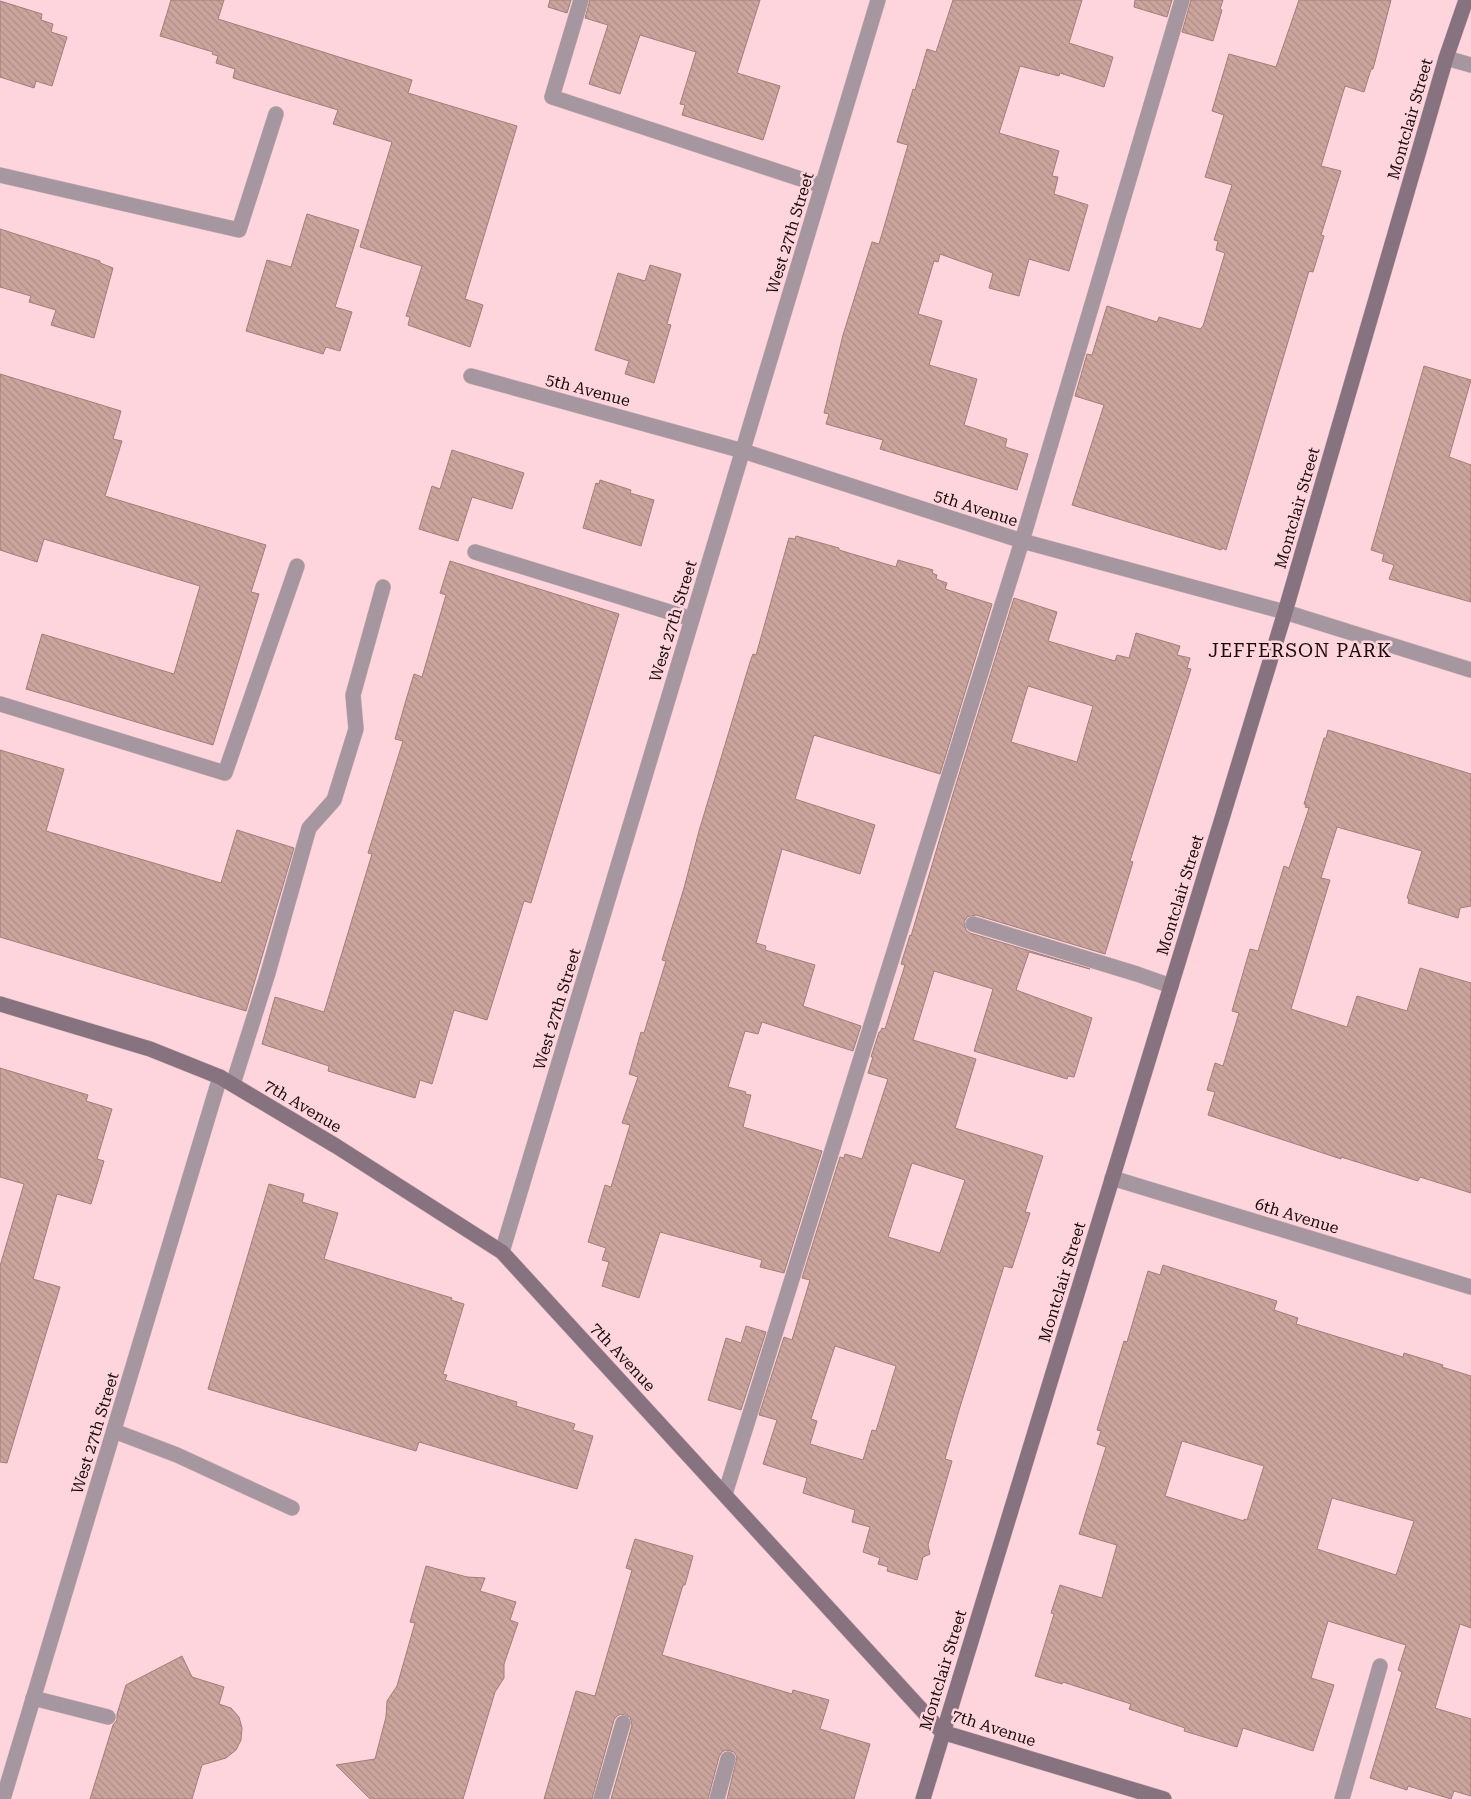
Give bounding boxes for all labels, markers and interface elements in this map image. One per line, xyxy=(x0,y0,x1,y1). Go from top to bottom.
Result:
street label: Montclair Street xyxy=(1384,56,1436,182)
street label: West 27th Street xyxy=(762,170,818,296)
street label: 5th Avenue xyxy=(544,370,633,410)
street label: Montclair Street xyxy=(1271,445,1323,571)
street label: 5th Avenue xyxy=(932,486,1020,530)
street label: West 27th Street xyxy=(645,558,701,684)
district label: JEFFERSON PARK xyxy=(1208,639,1392,662)
street label: Montclair Street xyxy=(1153,832,1207,958)
street label: West 27th Street xyxy=(529,946,585,1072)
street label: 7th Avenue xyxy=(261,1076,345,1137)
street label: 6th Avenue xyxy=(1253,1194,1341,1238)
street label: Montclair Street xyxy=(1035,1219,1089,1345)
street label: 7th Avenue xyxy=(586,1319,660,1395)
street label: West 27th Street xyxy=(67,1370,123,1496)
street label: Montclair Street xyxy=(916,1607,970,1733)
street label: 7th Avenue xyxy=(950,1706,1038,1750)

